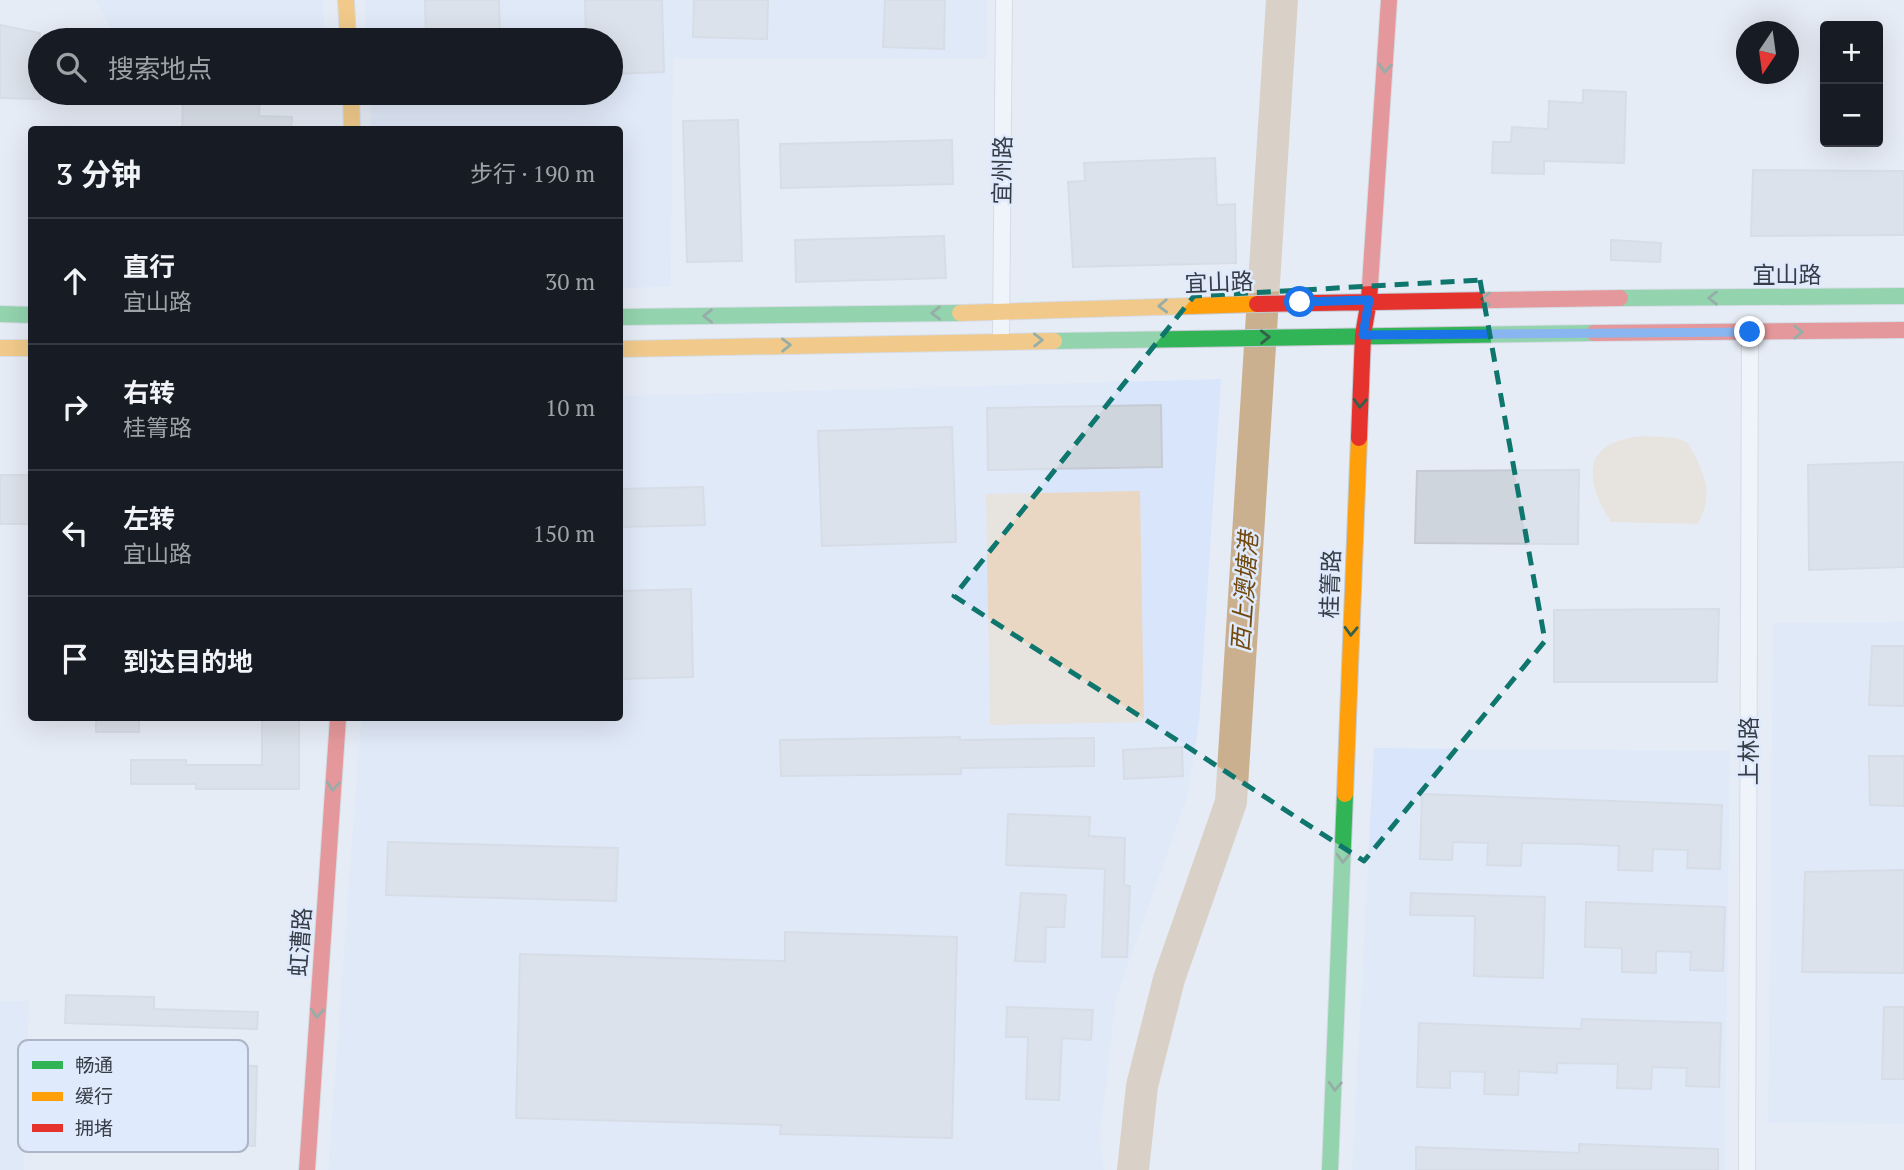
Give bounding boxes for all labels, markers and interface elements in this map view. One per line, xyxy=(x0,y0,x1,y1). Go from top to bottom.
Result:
north arrow xyxy=(1736,21,1799,84)
map controls xyxy=(1820,21,1883,147)
button: + xyxy=(1820,21,1883,84)
search box xyxy=(28,28,623,105)
icon: search xyxy=(52,48,90,86)
text: 搜索地点 xyxy=(108,51,212,85)
one-way arrow xyxy=(1377,63,1392,74)
button: − xyxy=(1820,84,1883,147)
street label: 宜州路 xyxy=(986,135,1018,205)
text: 3 分钟 xyxy=(56,154,141,194)
text: 步行 · 190 m xyxy=(470,158,595,189)
text: 直行 xyxy=(123,249,175,283)
street label: 宜山路 xyxy=(1753,259,1822,290)
icon: ahead xyxy=(56,262,94,300)
street label: 宜山路 xyxy=(1184,265,1254,299)
text: 30 m xyxy=(545,266,595,297)
text: 宜山路 xyxy=(123,286,192,317)
route start xyxy=(1284,286,1315,317)
one-way arrow xyxy=(1708,290,1719,305)
one-way arrow xyxy=(1480,291,1491,307)
one-way arrow xyxy=(1157,299,1168,314)
one-way arrow xyxy=(930,305,941,321)
one-way arrow xyxy=(703,308,713,324)
route end xyxy=(1734,316,1765,347)
one-way arrow xyxy=(1794,324,1804,340)
one-way arrow xyxy=(1260,329,1271,344)
one-way arrow xyxy=(1033,332,1043,348)
one-way arrow xyxy=(780,338,791,353)
text: 右转 xyxy=(123,375,175,409)
icon: right xyxy=(56,388,94,426)
text: 10 m xyxy=(545,392,595,423)
one-way arrow xyxy=(1353,398,1368,409)
text: 桂箐路 xyxy=(123,412,192,443)
text: 左转 xyxy=(123,501,175,535)
icon: left xyxy=(56,514,94,552)
text: 150 m xyxy=(533,518,595,549)
water label: 西上澳塘港 xyxy=(1224,528,1264,653)
text: 宜山路 xyxy=(123,538,192,569)
street label: 桂箐路 xyxy=(1313,549,1347,619)
one-way arrow xyxy=(1344,626,1359,637)
icon: arrive xyxy=(56,640,94,678)
text: 到达目的地 xyxy=(123,644,253,678)
street label: 上林路 xyxy=(1733,717,1764,786)
one-way arrow xyxy=(326,780,341,791)
one-way arrow xyxy=(1336,853,1351,864)
street label: 虹漕路 xyxy=(282,907,318,977)
one-way arrow xyxy=(310,1007,325,1018)
legend xyxy=(18,1040,248,1152)
text: 畅通 xyxy=(75,1052,113,1077)
one-way arrow xyxy=(1327,1080,1342,1091)
text: 缓行 xyxy=(75,1083,113,1108)
text: 拥堵 xyxy=(75,1115,113,1140)

